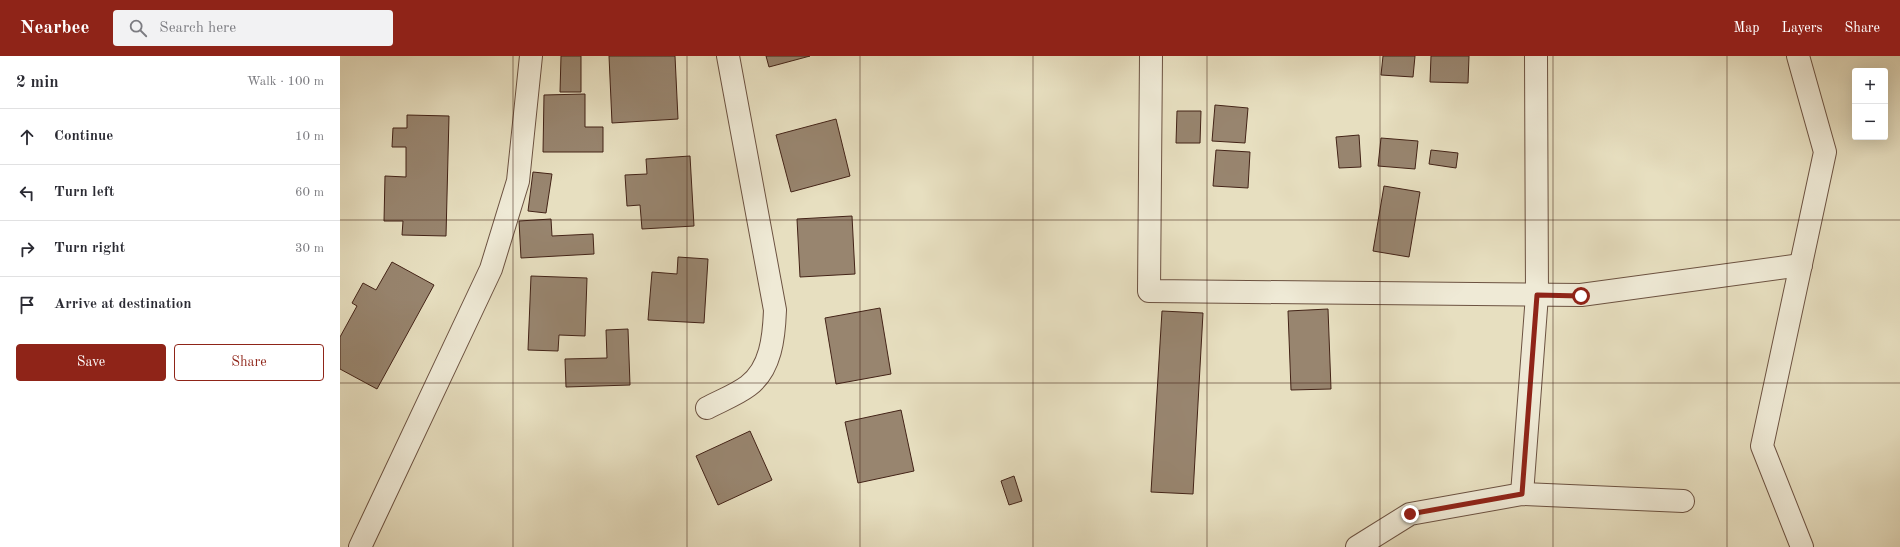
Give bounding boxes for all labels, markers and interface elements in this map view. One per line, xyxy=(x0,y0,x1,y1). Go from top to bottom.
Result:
search box xyxy=(113,10,393,46)
icon: search xyxy=(127,17,149,39)
text: Nearbee xyxy=(20,19,89,38)
text: Search here xyxy=(159,21,236,36)
text: Map xyxy=(1734,21,1760,35)
text: Layers xyxy=(1782,21,1823,35)
text: Share xyxy=(1845,21,1880,35)
map controls xyxy=(1852,68,1888,140)
button: + xyxy=(1852,68,1888,104)
text: 2 min xyxy=(16,74,59,91)
text: Walk · 100 m xyxy=(247,75,324,88)
button: − xyxy=(1852,104,1888,140)
icon: ahead xyxy=(16,126,38,148)
text: Continue xyxy=(54,129,113,144)
text: 10 m xyxy=(295,130,324,143)
icon: left xyxy=(16,182,38,204)
text: Turn left xyxy=(54,185,114,200)
text: 60 m xyxy=(295,186,324,199)
icon: right xyxy=(16,238,38,260)
text: Turn right xyxy=(54,241,125,256)
text: 30 m xyxy=(295,242,324,255)
route start xyxy=(1572,287,1590,305)
icon: arrive xyxy=(16,294,38,316)
text: Arrive at destination xyxy=(54,297,192,312)
button: Save xyxy=(16,344,166,381)
button: Share xyxy=(174,344,324,381)
route end xyxy=(1401,505,1419,523)

